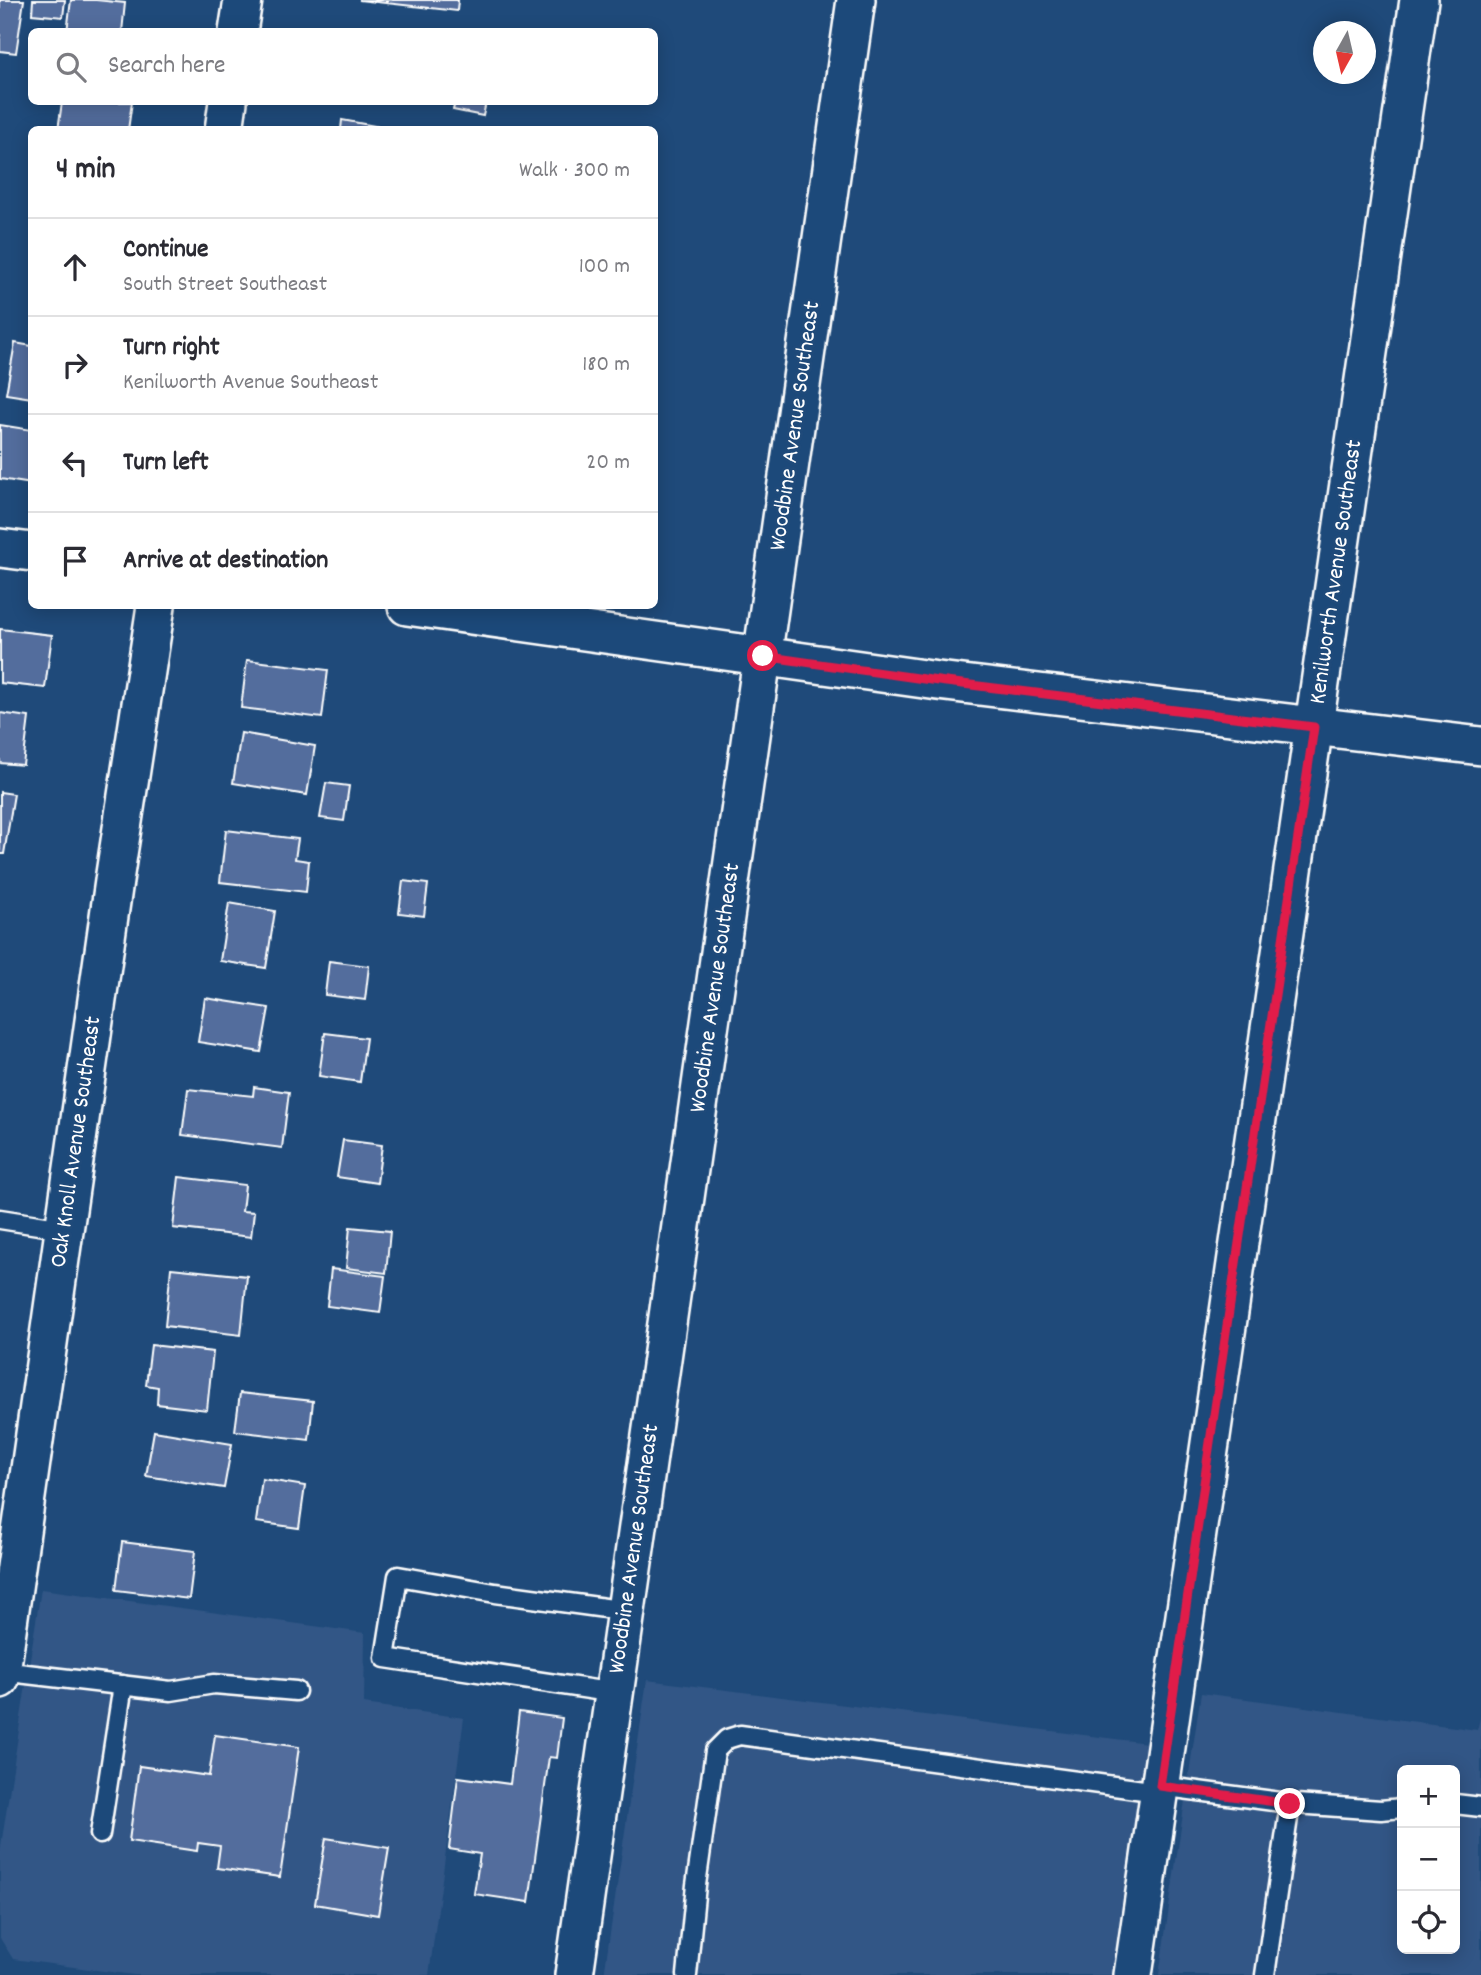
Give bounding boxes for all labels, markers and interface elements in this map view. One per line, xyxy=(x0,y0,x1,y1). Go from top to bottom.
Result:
north arrow xyxy=(1313,21,1376,84)
search box xyxy=(28,28,658,105)
icon: search xyxy=(52,48,90,86)
text: Search here xyxy=(108,48,226,85)
text: 4 min xyxy=(56,150,115,193)
text: Walk · 300 m xyxy=(519,155,630,188)
text: Continue xyxy=(123,232,208,269)
icon: ahead xyxy=(56,248,94,286)
text: 100 m xyxy=(579,251,630,284)
text: South Street Southeast xyxy=(123,269,327,302)
street label: Woodbine Avenue Southeast xyxy=(762,299,830,553)
text: Turn right xyxy=(123,330,220,367)
icon: right xyxy=(56,346,94,384)
text: 180 m xyxy=(582,349,630,382)
text: Kenilworth Avenue Southeast xyxy=(123,367,379,400)
street label: Kenilworth Avenue Southeast xyxy=(1302,437,1372,706)
icon: left xyxy=(56,444,94,482)
text: Turn left xyxy=(123,445,209,482)
text: 20 m xyxy=(586,447,630,480)
icon: arrive xyxy=(56,542,94,580)
text: Arrive at destination xyxy=(123,543,328,580)
route start xyxy=(747,640,778,671)
street label: Woodbine Avenue Southeast xyxy=(682,861,750,1115)
street label: Oak Knoll Avenue Southeast xyxy=(43,1014,111,1270)
street label: Woodbine Avenue Southeast xyxy=(601,1422,669,1676)
map controls xyxy=(1397,1765,1460,1954)
button: + xyxy=(1397,1765,1460,1828)
route end xyxy=(1274,1788,1305,1819)
button: − xyxy=(1397,1828,1460,1891)
button: locate xyxy=(1397,1891,1460,1954)

